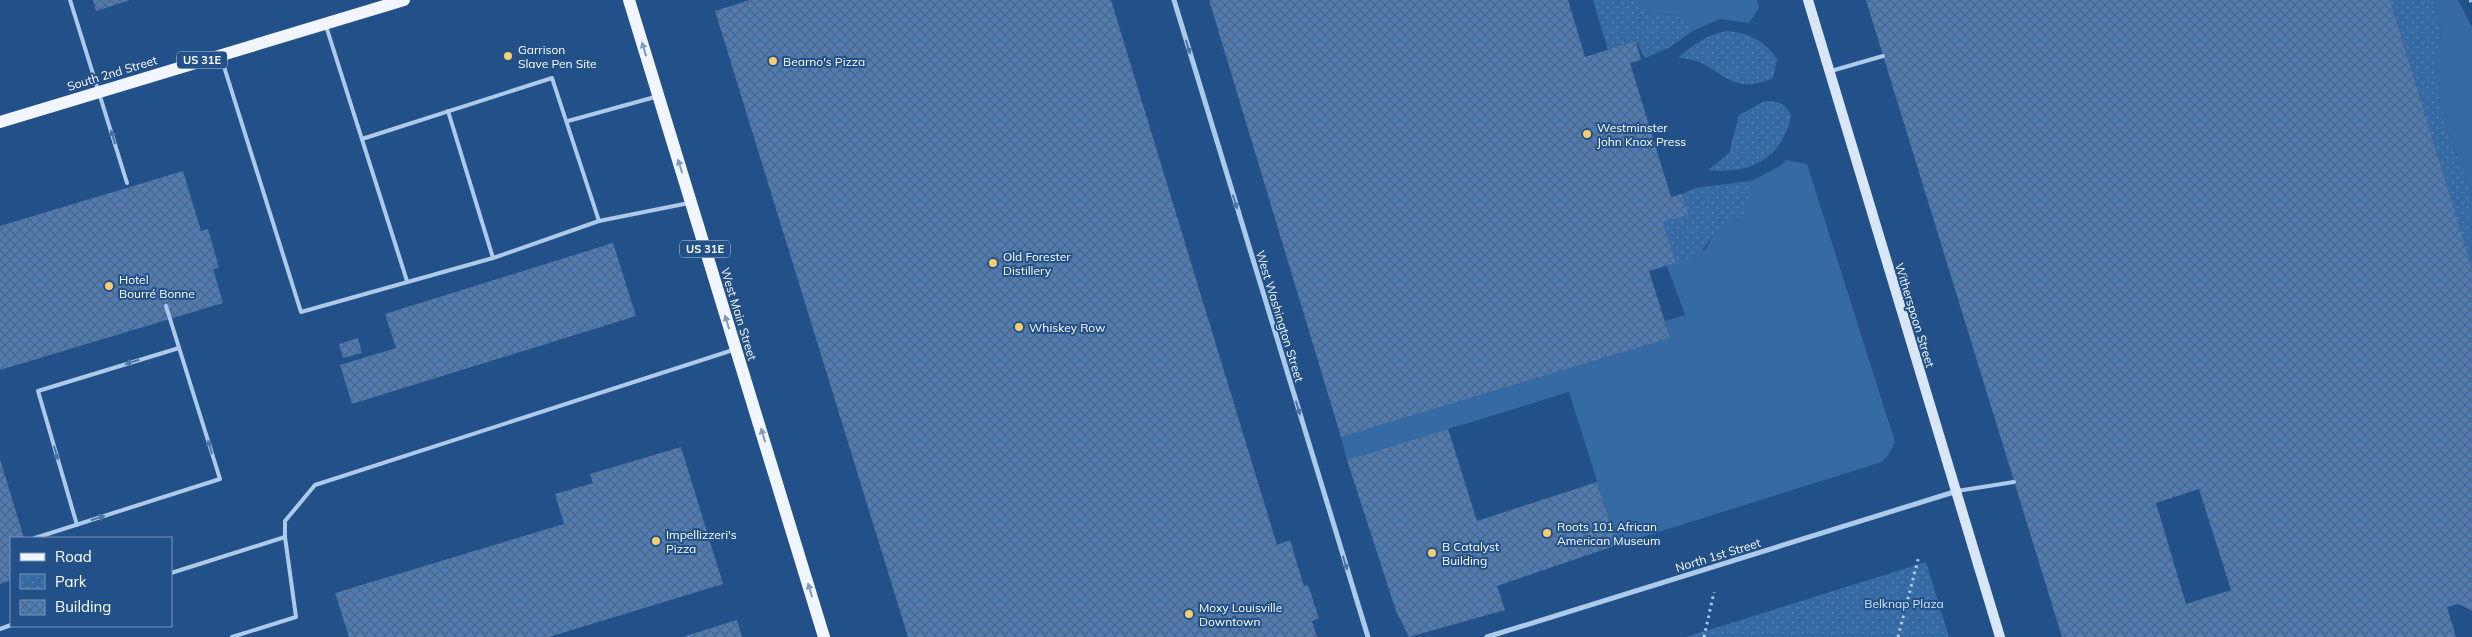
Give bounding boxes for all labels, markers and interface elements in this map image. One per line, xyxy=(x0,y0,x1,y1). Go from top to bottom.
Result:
one-way arrow xyxy=(1185,39,1192,54)
one-way arrow xyxy=(639,41,647,56)
place label: Garrison Slave Pen Site xyxy=(518,42,597,71)
marker: Garrison Slave Pen Site xyxy=(502,50,514,62)
street label: South 2nd Street xyxy=(65,52,159,94)
road number: US 31E xyxy=(177,52,227,68)
place label: Bearno's Pizza xyxy=(783,54,865,69)
marker: Bearno's Pizza xyxy=(767,55,779,67)
place label: Westminster John Knox Press xyxy=(1597,120,1686,149)
marker: Westminster John Knox Press xyxy=(1581,128,1593,140)
one-way arrow xyxy=(109,129,117,144)
one-way arrow xyxy=(675,159,683,174)
one-way arrow xyxy=(1232,195,1240,210)
road number: US 31E xyxy=(680,240,730,258)
street label: West Washington Street xyxy=(1253,248,1307,384)
place label: Old Forester Distillery xyxy=(1003,249,1071,278)
marker: Old Forester Distillery xyxy=(987,257,999,269)
street label: Witherspoon Street xyxy=(1892,261,1938,369)
street label: West Main Street xyxy=(718,266,760,362)
place label: Hotel Bourré Bonne xyxy=(119,272,195,301)
marker: Hotel Bourré Bonne xyxy=(103,280,115,292)
one-way arrow xyxy=(723,314,731,329)
place label: Whiskey Row xyxy=(1029,320,1106,335)
marker: Whiskey Row xyxy=(1013,321,1025,333)
one-way arrow xyxy=(124,359,139,367)
one-way arrow xyxy=(1295,400,1302,415)
one-way arrow xyxy=(758,427,766,442)
one-way arrow xyxy=(205,439,213,454)
one-way arrow xyxy=(53,445,61,460)
one-way arrow xyxy=(90,514,105,522)
place label: Roots 101 African American Museum xyxy=(1557,519,1661,548)
place label: Impellizzeri's Pizza xyxy=(666,527,737,556)
marker: Roots 101 African American Museum xyxy=(1541,527,1553,539)
marker: Impellizzeri's Pizza xyxy=(650,535,662,547)
street label: North 1st Street xyxy=(1674,535,1762,575)
legend xyxy=(10,537,172,627)
place label: B Catalyst Building xyxy=(1442,539,1499,568)
text: Road xyxy=(55,547,92,566)
marker: B Catalyst Building xyxy=(1426,547,1438,559)
one-way arrow xyxy=(1342,556,1350,571)
text: Park xyxy=(55,572,87,591)
one-way arrow xyxy=(805,583,813,598)
park label: Belknap Plaza xyxy=(1864,596,1944,611)
text: Building xyxy=(55,597,111,616)
place label: Moxy Louisville Downtown xyxy=(1199,600,1282,629)
marker: Moxy Louisville Downtown xyxy=(1183,608,1195,620)

